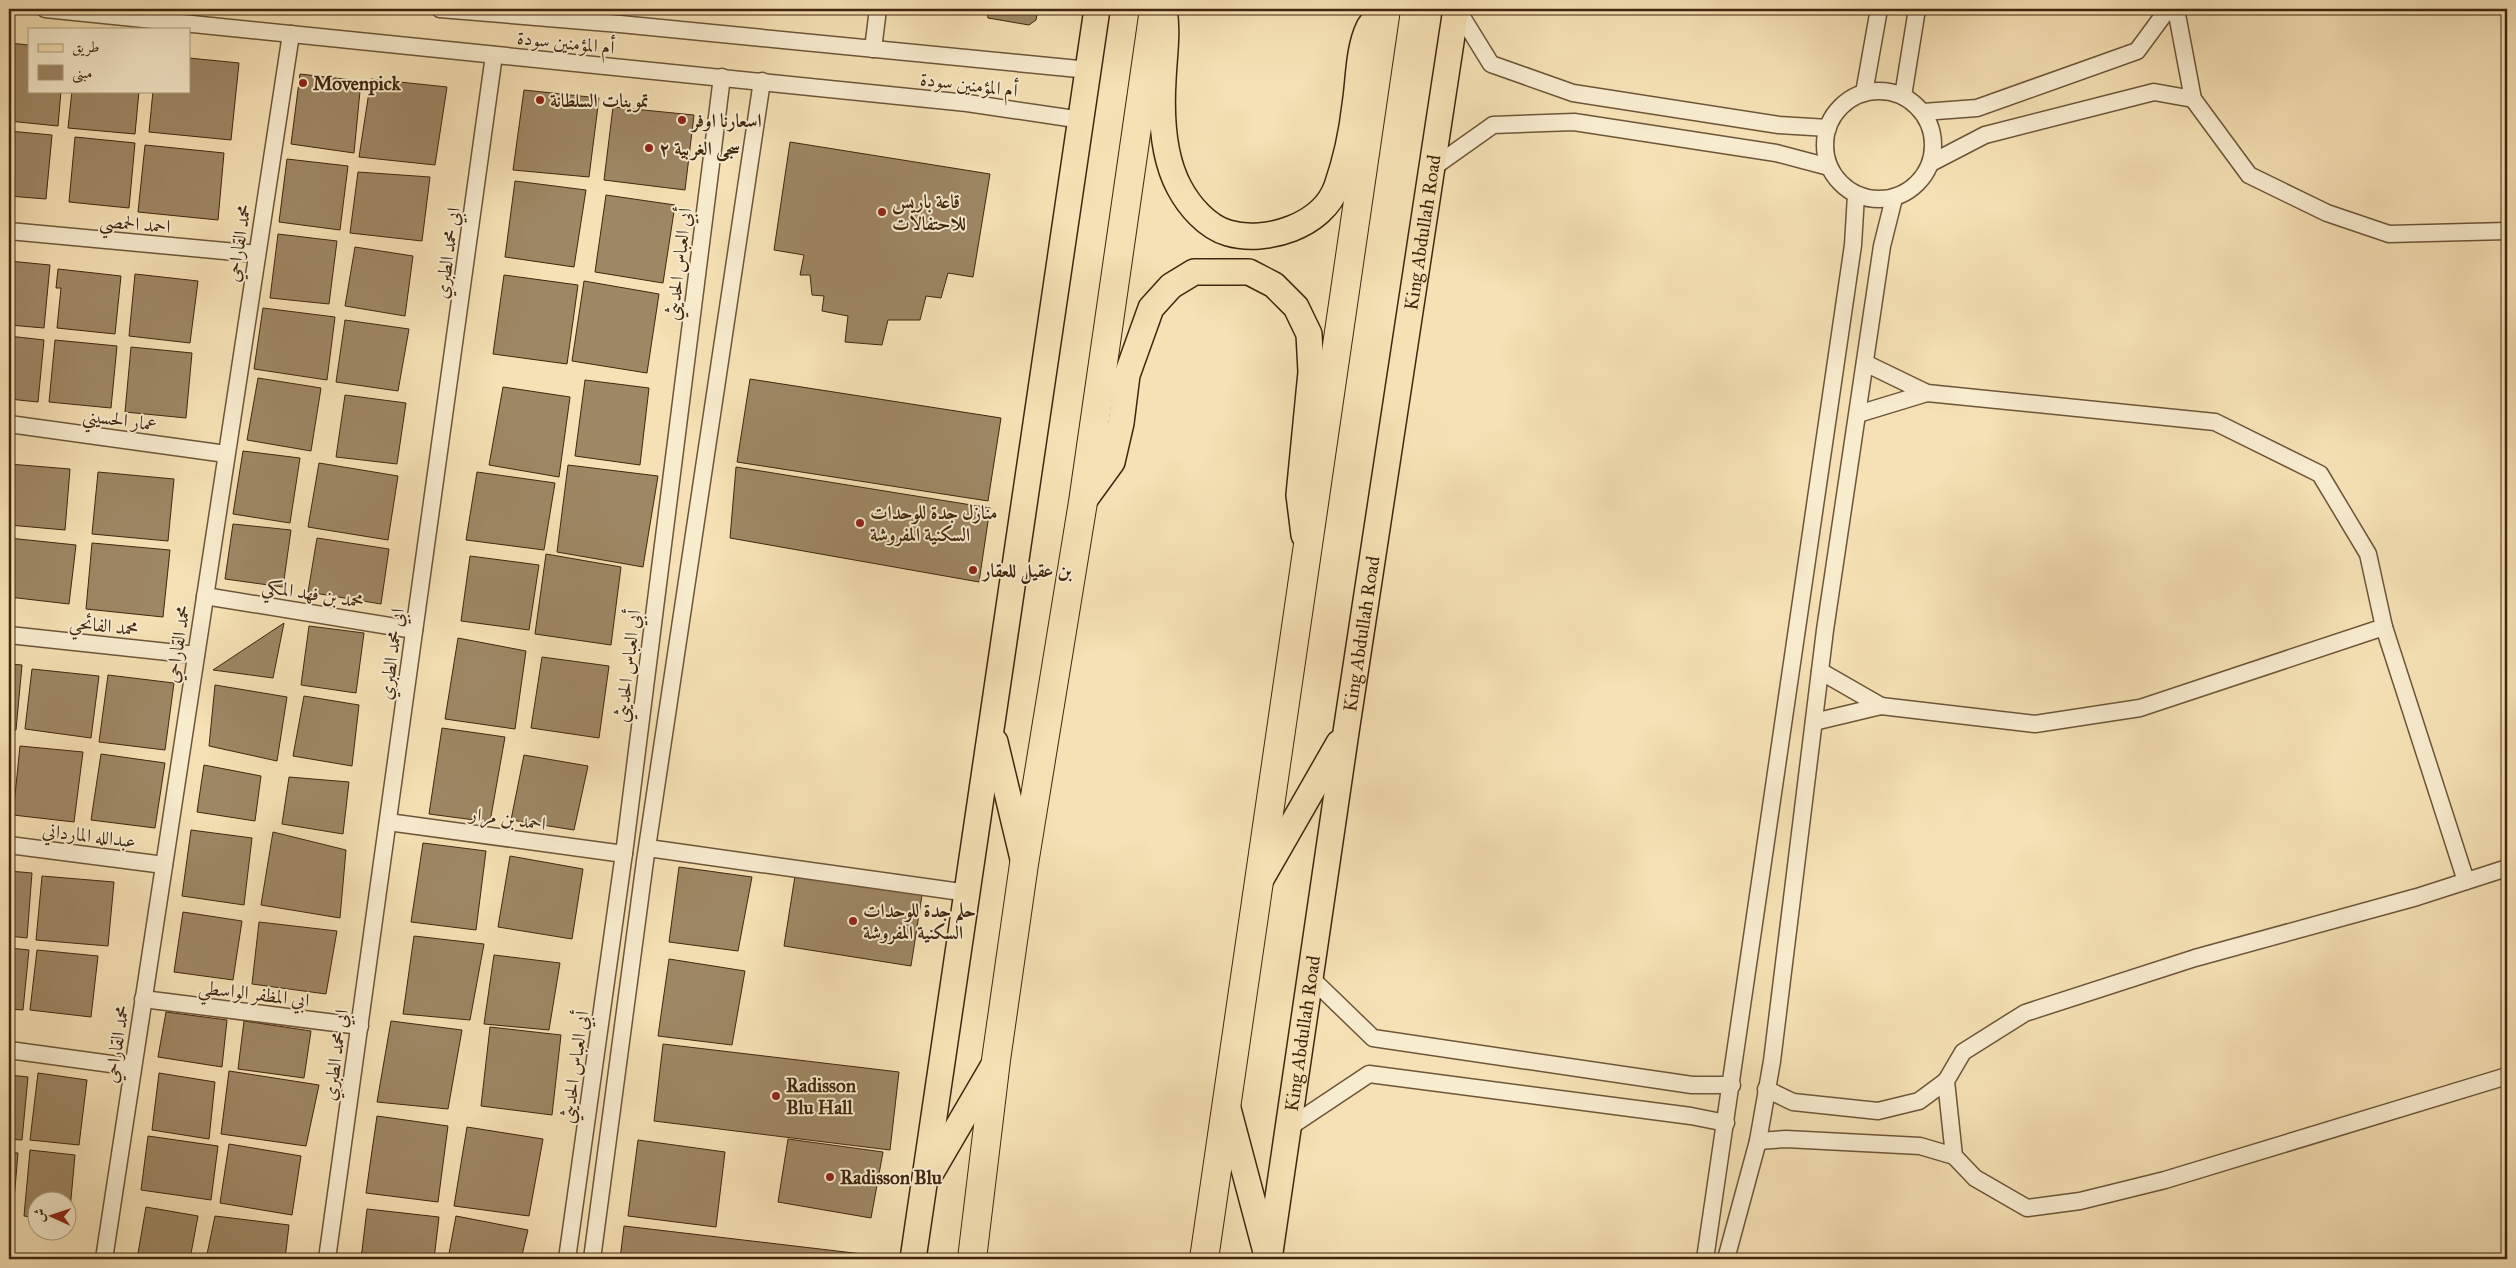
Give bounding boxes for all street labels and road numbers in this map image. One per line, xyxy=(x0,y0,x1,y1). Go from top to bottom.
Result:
street label: أم المؤمنين سودة xyxy=(515,25,617,64)
street label: أم المؤمنين سودة xyxy=(918,66,1020,107)
street label: King Abdullah Road xyxy=(1399,153,1446,312)
street label: محمد القاراحي xyxy=(221,202,260,284)
street label: ابي محمد الطبري xyxy=(430,206,469,301)
street label: أبي العباس الحديثي xyxy=(659,206,703,322)
street label: احمد الحمصي xyxy=(98,209,171,244)
street label: عمار الحسيني xyxy=(80,403,159,443)
street label: King Abdullah Road xyxy=(1338,554,1385,713)
street label: محمد بن فهد المكي xyxy=(259,574,366,619)
street label: محمد القاراحي xyxy=(160,603,199,685)
street label: ابي محمد الطبري xyxy=(374,607,413,702)
street label: أبي العباس الحديثي xyxy=(608,608,652,724)
street label: محمد الفائحي xyxy=(68,610,140,648)
street label: احمد بن مرار xyxy=(466,801,547,837)
street label: عبدالله المارداني xyxy=(40,818,137,857)
street label: King Abdullah Road xyxy=(1280,954,1325,1113)
street label: ابي المظفر الواسطي xyxy=(196,975,311,1019)
street label: محمد القاراحي xyxy=(99,1003,138,1085)
street label: ابي محمد الطبري xyxy=(318,1008,357,1103)
street label: أبي العباس الحديثي xyxy=(554,1009,600,1126)

